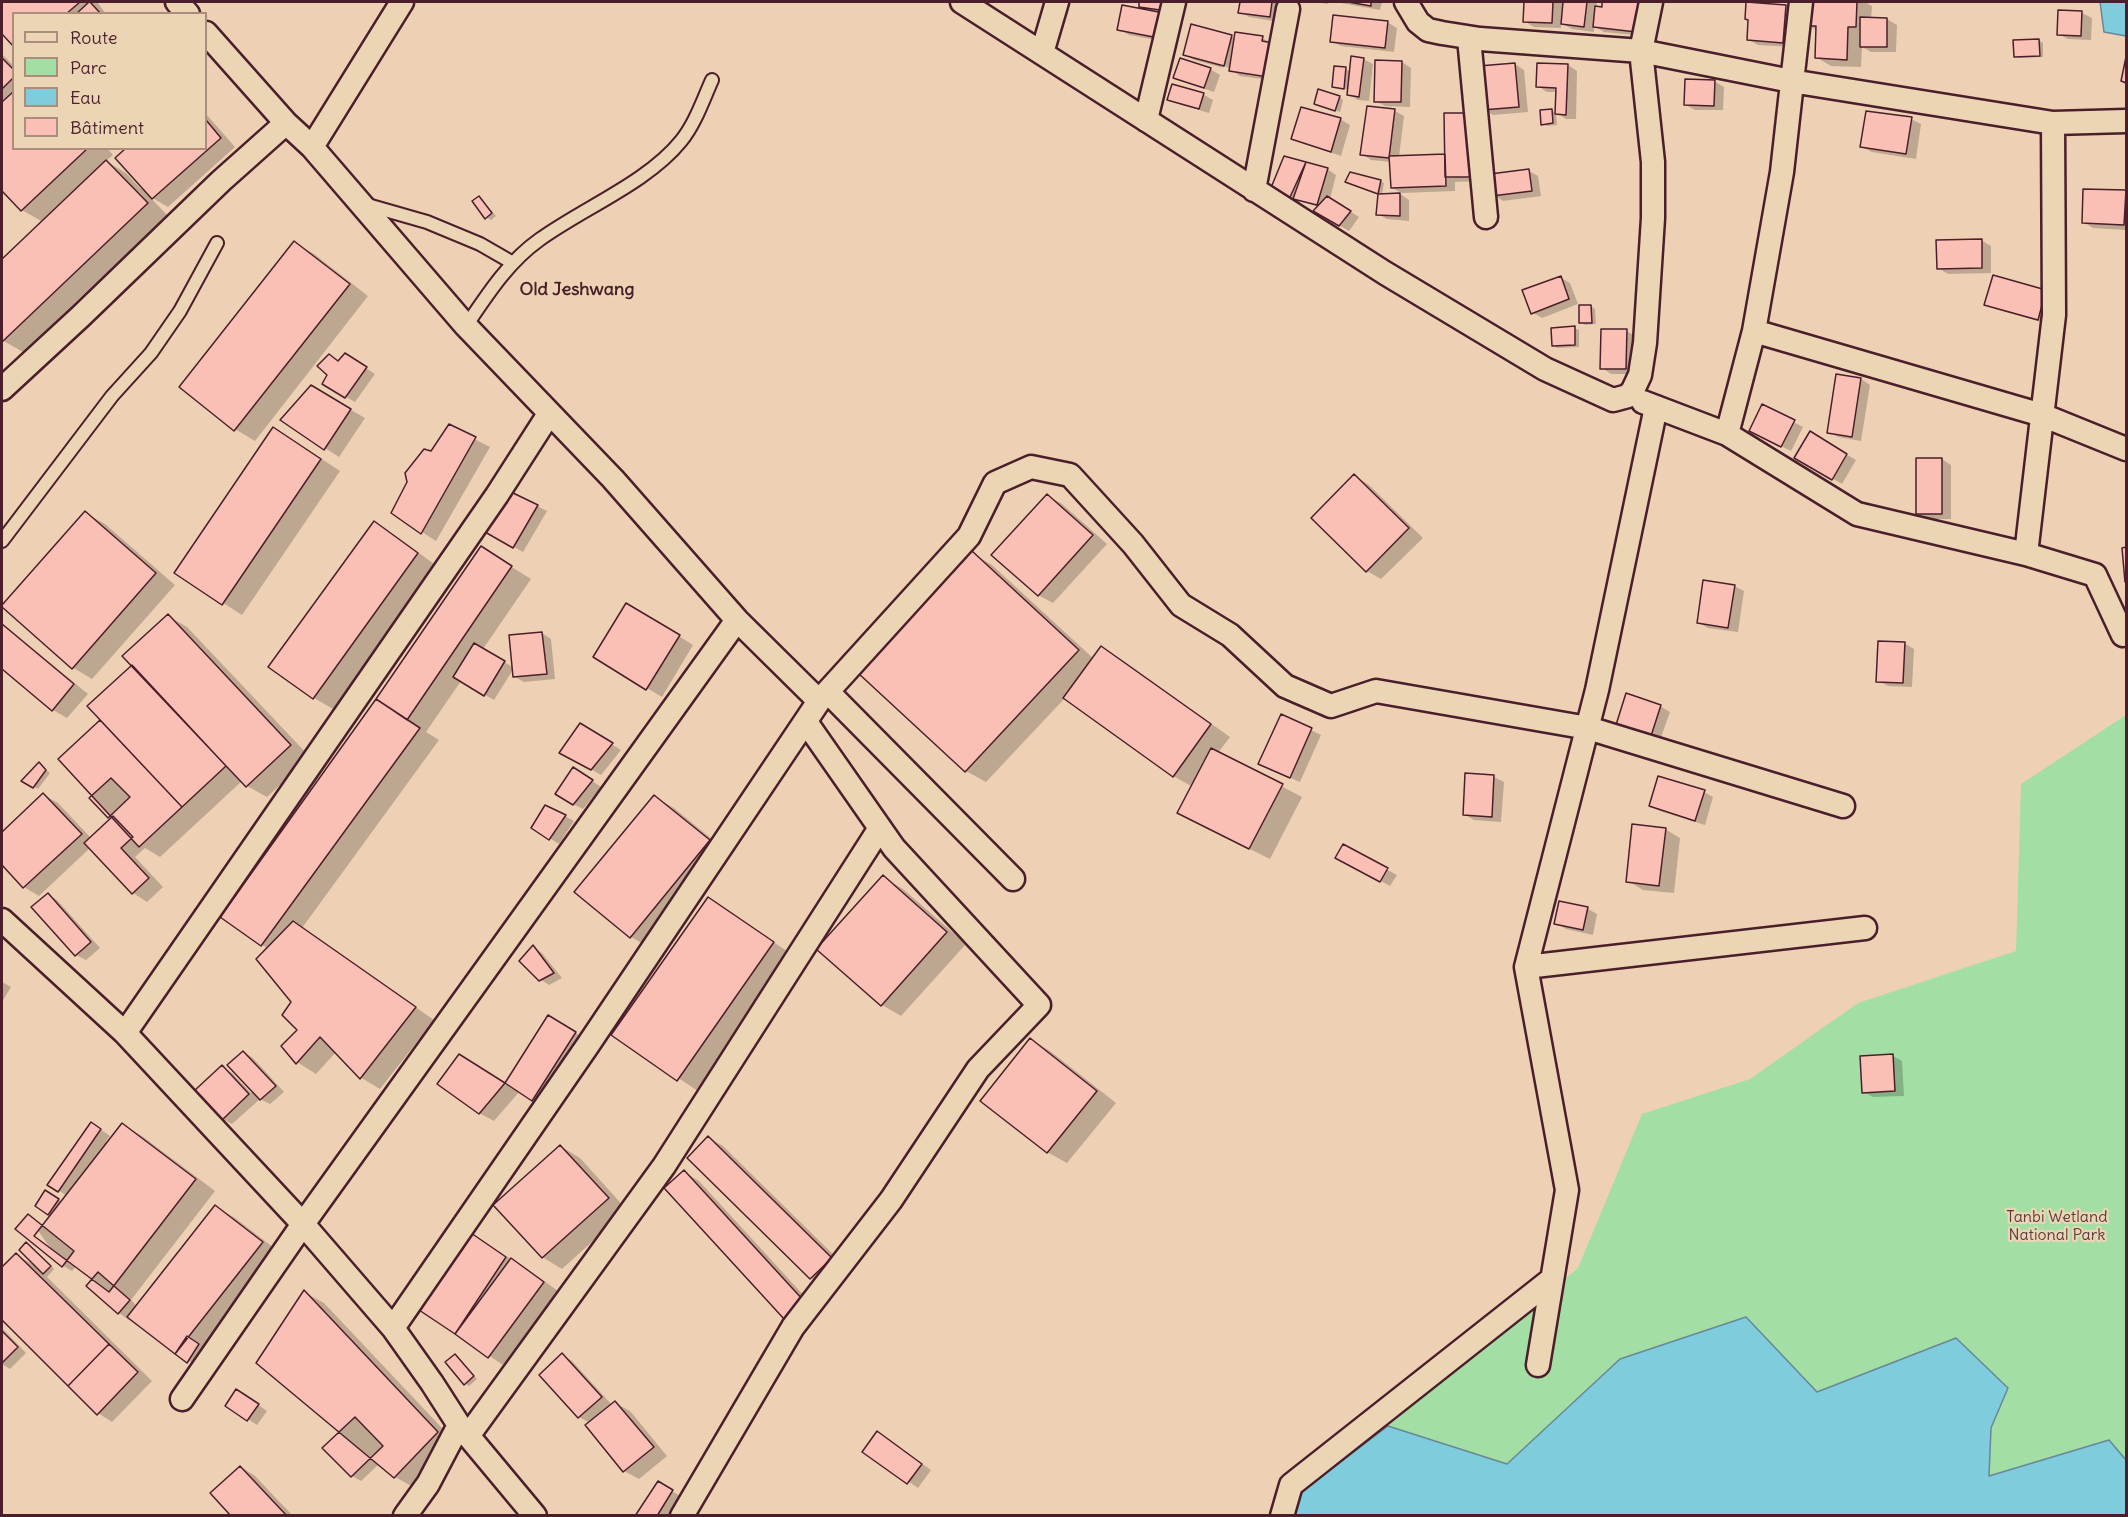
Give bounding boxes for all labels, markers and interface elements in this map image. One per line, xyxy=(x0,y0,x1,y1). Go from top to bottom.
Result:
legend xyxy=(12,12,207,150)
text: Route xyxy=(70,26,118,49)
text: Parc xyxy=(70,56,107,79)
text: Eau xyxy=(70,86,101,109)
text: Bâtiment xyxy=(70,116,144,139)
district label: Old Jeshwang xyxy=(519,279,635,301)
park label: Tanbi Wetland National Park xyxy=(2006,1207,2108,1245)

